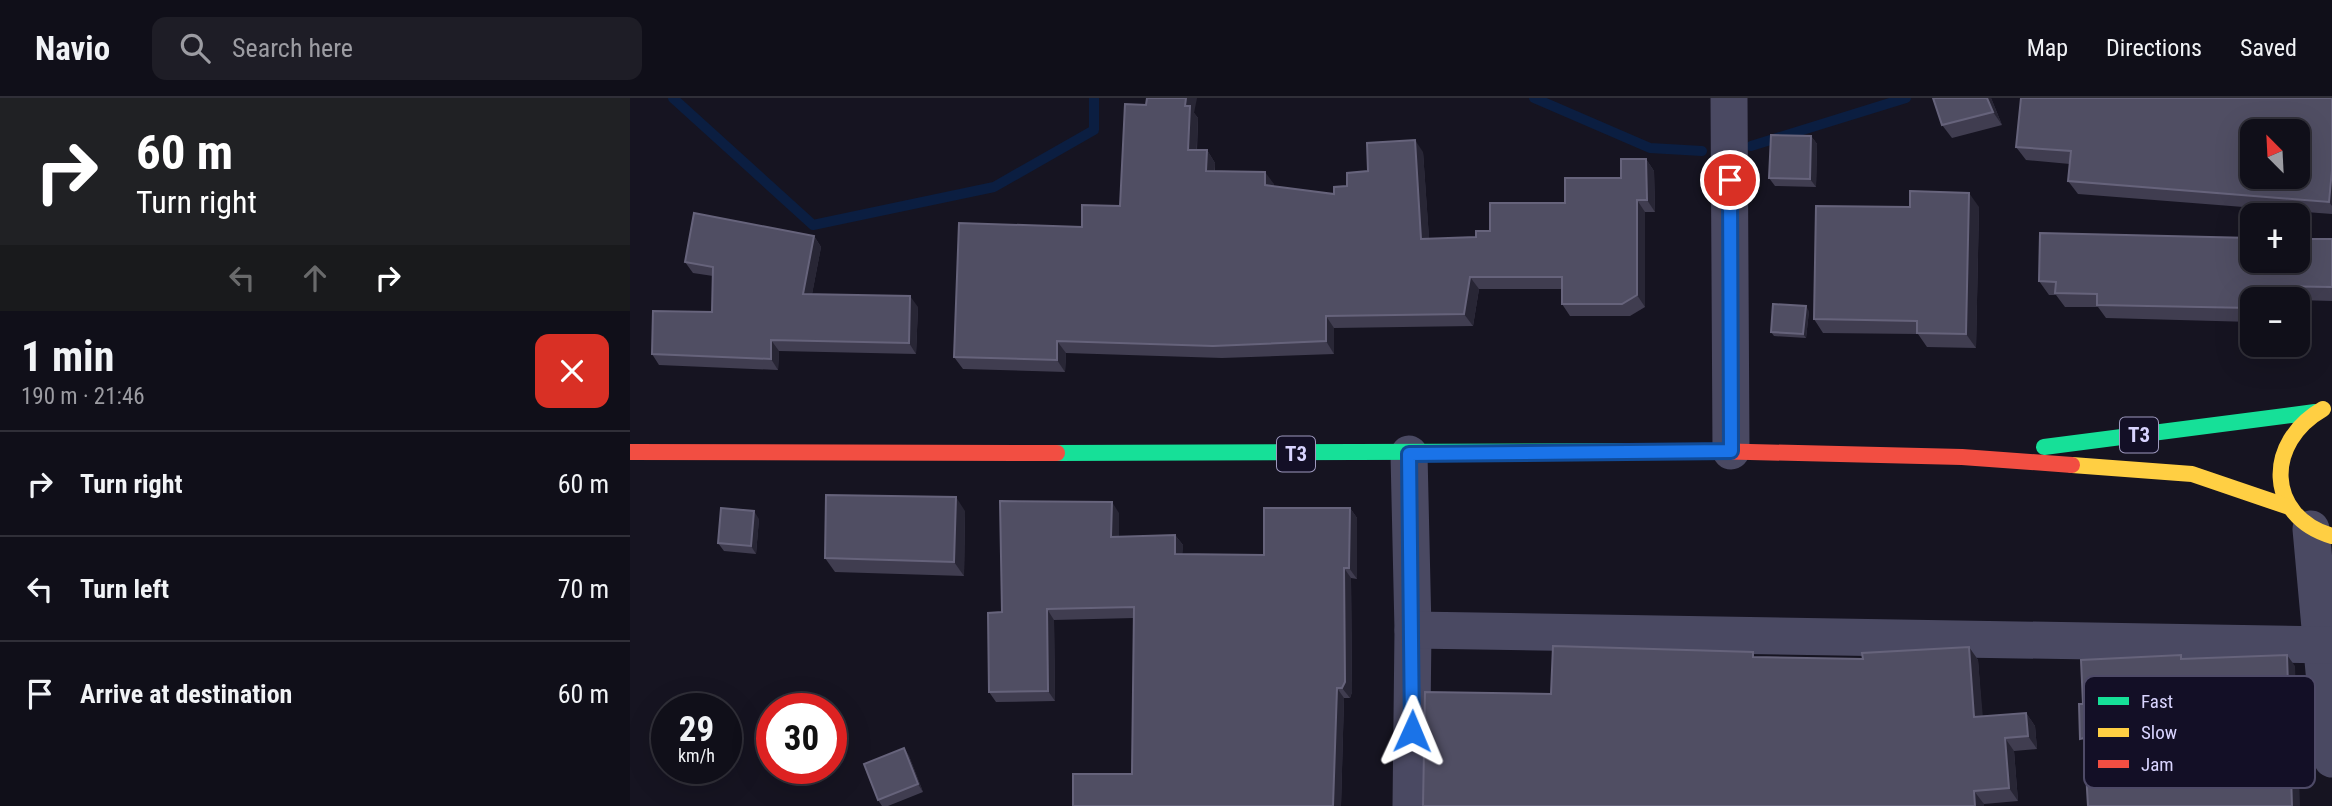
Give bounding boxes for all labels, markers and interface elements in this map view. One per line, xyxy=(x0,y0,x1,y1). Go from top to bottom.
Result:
search box xyxy=(152,17,642,80)
text: Navio xyxy=(35,29,110,68)
icon: search xyxy=(176,29,214,67)
text: Search here xyxy=(232,33,353,63)
text: Map xyxy=(2027,34,2068,62)
text: Directions xyxy=(2106,34,2202,62)
text: Saved xyxy=(2240,34,2297,62)
north arrow xyxy=(2240,119,2310,189)
map controls xyxy=(2240,119,2310,357)
text: 60 m xyxy=(136,124,233,181)
icon: right xyxy=(21,126,112,217)
pin xyxy=(1700,150,1760,210)
icon: arrive xyxy=(1711,161,1749,199)
text: Turn right xyxy=(136,183,257,221)
button: + xyxy=(2240,203,2310,273)
icon: left xyxy=(223,259,261,297)
icon: ahead xyxy=(296,259,334,297)
icon: right xyxy=(369,259,407,297)
button: − xyxy=(2240,287,2310,357)
text: 1 min xyxy=(21,332,114,381)
button: close xyxy=(535,334,609,408)
text: 190 m · 21:46 xyxy=(21,383,145,410)
road number: T3 xyxy=(2120,418,2158,452)
road number: T3 xyxy=(1277,436,1315,472)
icon: right xyxy=(21,465,59,503)
text: Turn right xyxy=(80,469,182,499)
text: 60 m xyxy=(558,469,609,499)
icon: left xyxy=(21,570,59,608)
text: Turn left xyxy=(80,574,169,604)
text: 70 m xyxy=(558,574,609,604)
icon: arrive xyxy=(21,675,59,713)
legend xyxy=(2084,676,2315,788)
text: Arrive at destination xyxy=(80,679,292,709)
text: 60 m xyxy=(558,679,609,709)
text: Fast xyxy=(2141,690,2173,713)
speed limit sign: 30 xyxy=(756,693,847,784)
position arrow xyxy=(1375,694,1449,768)
text: 29 xyxy=(679,709,714,750)
text: Slow xyxy=(2141,721,2177,744)
text: km/h xyxy=(678,745,715,766)
text: Jam xyxy=(2141,753,2174,776)

